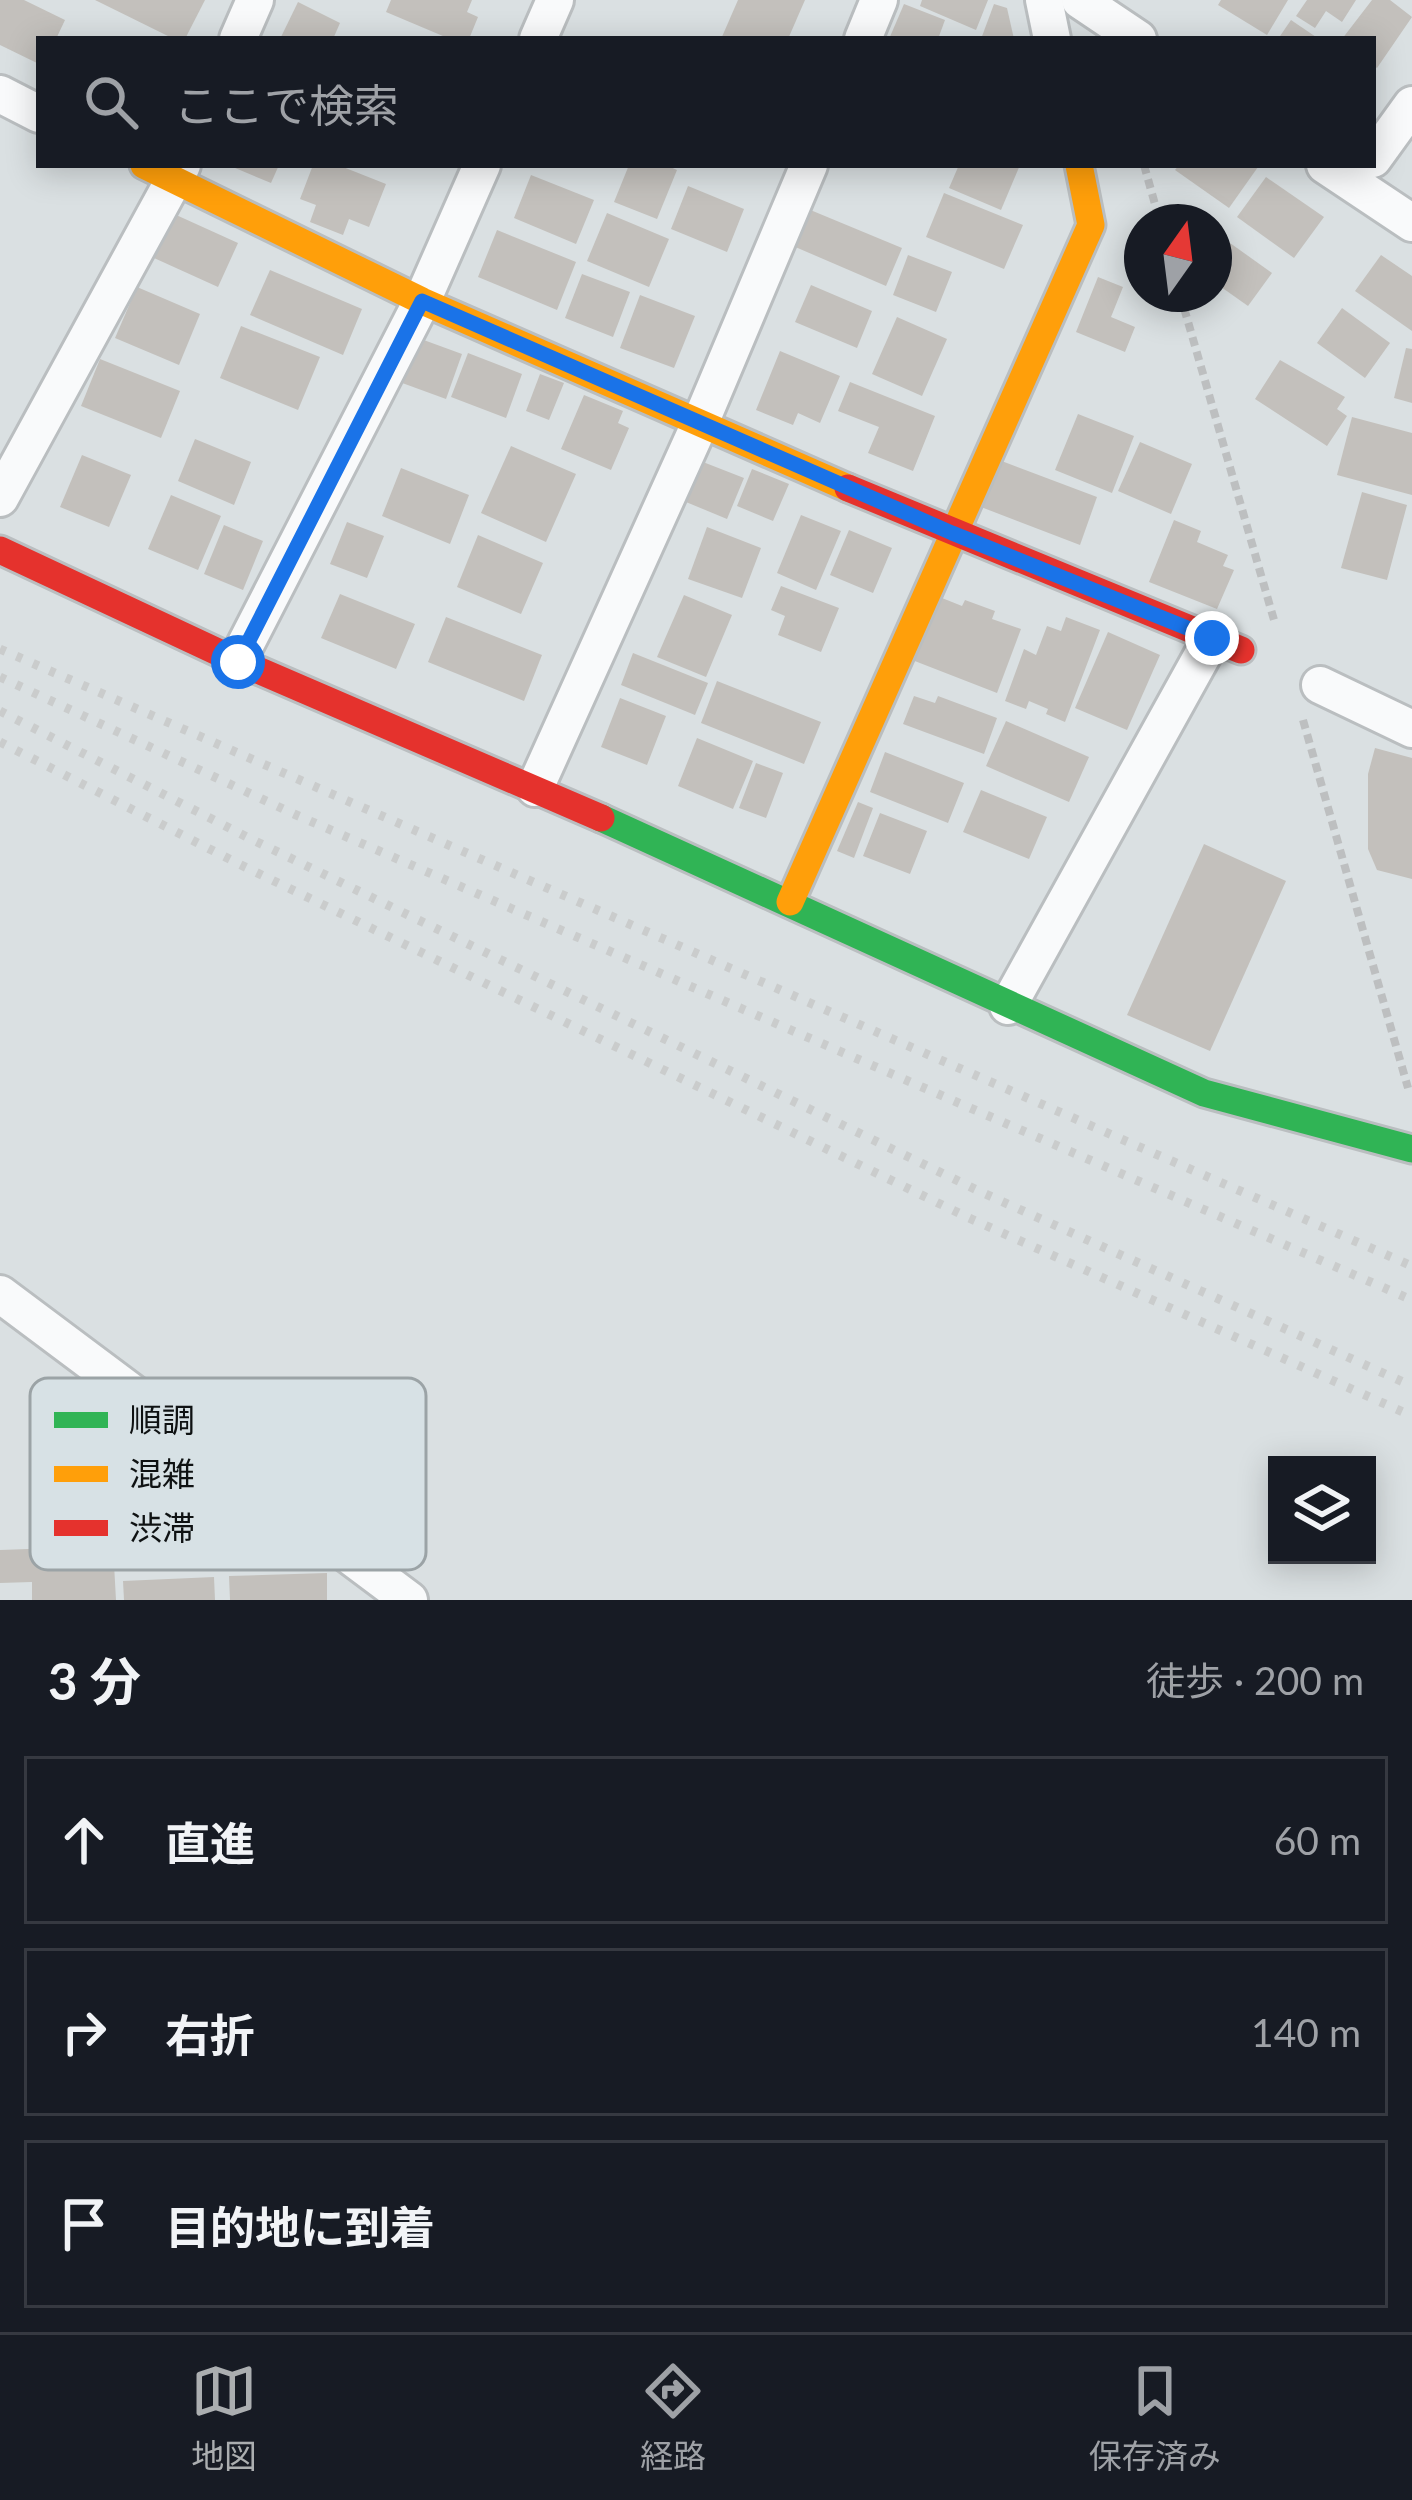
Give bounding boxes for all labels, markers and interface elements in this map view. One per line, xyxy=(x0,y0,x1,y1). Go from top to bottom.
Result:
search box xyxy=(36,36,1376,168)
icon: search xyxy=(78,69,144,135)
text: ここで検索 xyxy=(174,78,399,132)
north arrow xyxy=(1124,204,1232,312)
route end xyxy=(1185,611,1239,665)
route start xyxy=(211,635,265,689)
legend xyxy=(30,1378,426,1570)
text: 順調 xyxy=(129,1399,195,1439)
text: 混雑 xyxy=(129,1453,195,1493)
map controls xyxy=(1268,1456,1376,1564)
button: layers xyxy=(1268,1456,1376,1564)
text: 渋滞 xyxy=(129,1507,195,1547)
text: 3 分 xyxy=(48,1650,141,1711)
text: 徒歩 · 200 m xyxy=(1146,1657,1364,1703)
icon: ahead xyxy=(51,1807,117,1873)
text: 直進 xyxy=(165,1816,255,1870)
text: 60 m xyxy=(1274,1817,1361,1863)
icon: right xyxy=(51,1999,117,2065)
text: 右折 xyxy=(165,2008,255,2062)
text: 140 m xyxy=(1251,2009,1361,2055)
icon: arrive xyxy=(51,2191,117,2257)
text: 目的地に到着 xyxy=(165,2200,435,2254)
tab: 地図 xyxy=(191,2358,257,2478)
tab: 経路 xyxy=(640,2358,706,2478)
tab: 保存済み xyxy=(1089,2358,1221,2478)

